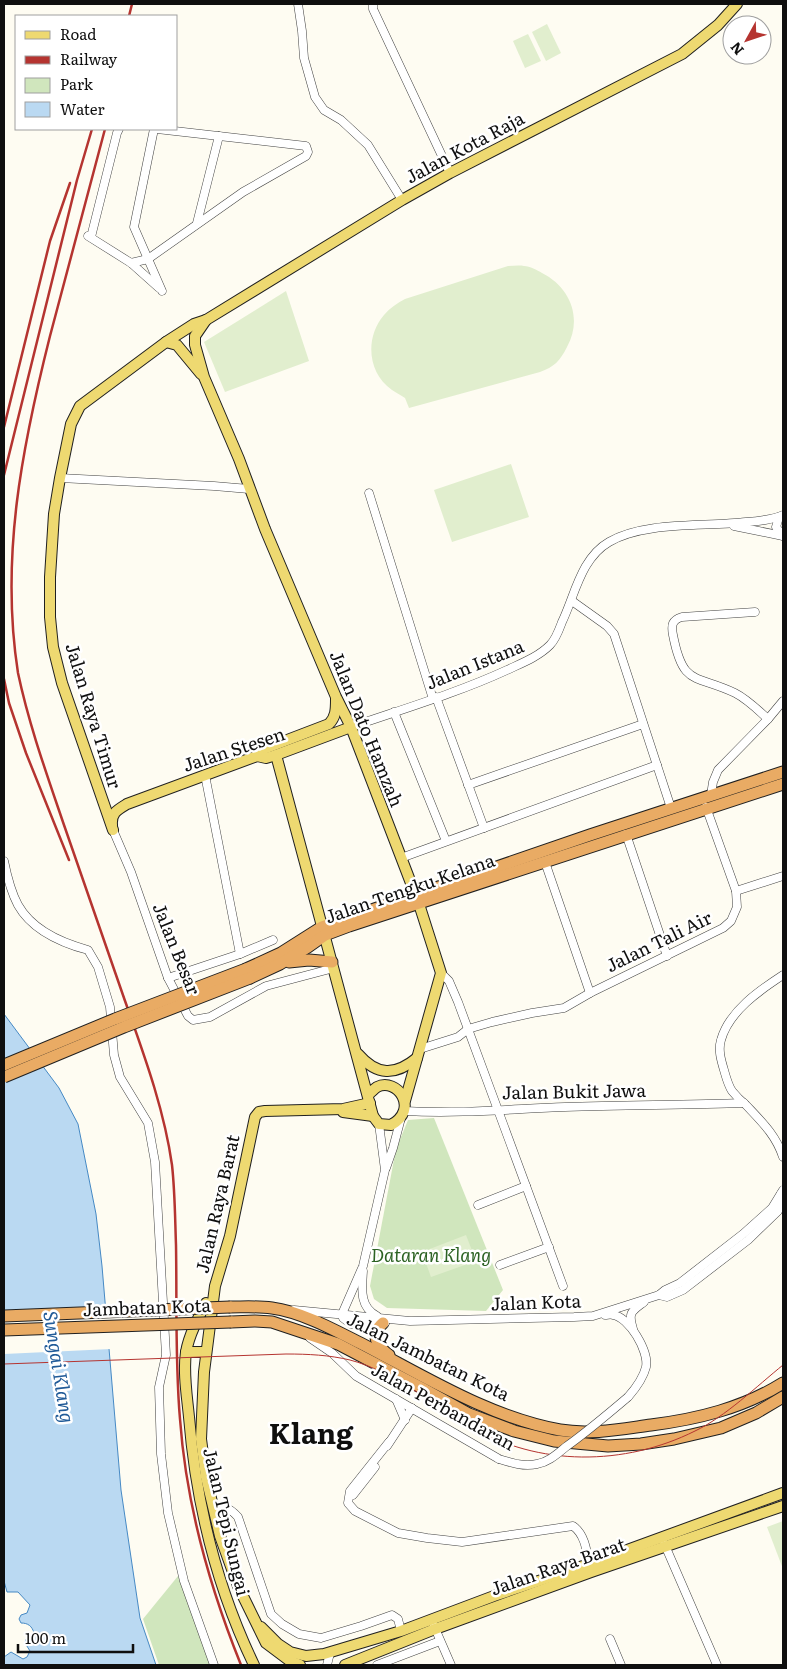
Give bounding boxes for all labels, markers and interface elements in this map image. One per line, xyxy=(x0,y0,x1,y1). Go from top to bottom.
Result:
legend xyxy=(15,15,178,130)
north arrow xyxy=(722,15,772,65)
text: Road xyxy=(60,22,96,45)
text: N xyxy=(725,38,748,60)
text: Railway xyxy=(60,47,118,70)
text: Park xyxy=(60,72,94,95)
text: Water xyxy=(60,97,105,120)
street label: Jalan Kota Raja xyxy=(400,104,529,189)
street label: Jalan Istana xyxy=(421,632,528,696)
street label: Jalan Raya Timur xyxy=(59,639,130,792)
street label: Jalan Dato Hamzah xyxy=(324,646,411,811)
street label: Jalan Stesen xyxy=(179,719,288,778)
street label: Jalan Tengku Kelana xyxy=(321,846,498,929)
street label: Jalan Besar xyxy=(147,898,208,999)
street label: Jalan Tali Air xyxy=(601,903,716,978)
street label: Jalan Bukit Jawa xyxy=(502,1076,646,1105)
street label: Jalan Raya Barat xyxy=(187,1131,246,1276)
park label: Dataran Klang xyxy=(371,1241,491,1268)
street label: Jalan Kota xyxy=(490,1286,582,1317)
street label: Jambatan Kota xyxy=(82,1291,212,1322)
street label: Jalan Jambatan Kota xyxy=(343,1304,515,1407)
water label: Sungai Klang xyxy=(37,1309,83,1425)
street label: Jalan Perbandaran xyxy=(367,1355,521,1457)
district label: Klang xyxy=(269,1411,354,1453)
street label: Jalan Tepi Sungai xyxy=(197,1445,258,1598)
street label: Jalan Raya Barat xyxy=(486,1530,629,1601)
scale bar xyxy=(18,1622,132,1654)
text: 100 m xyxy=(25,1626,66,1649)

